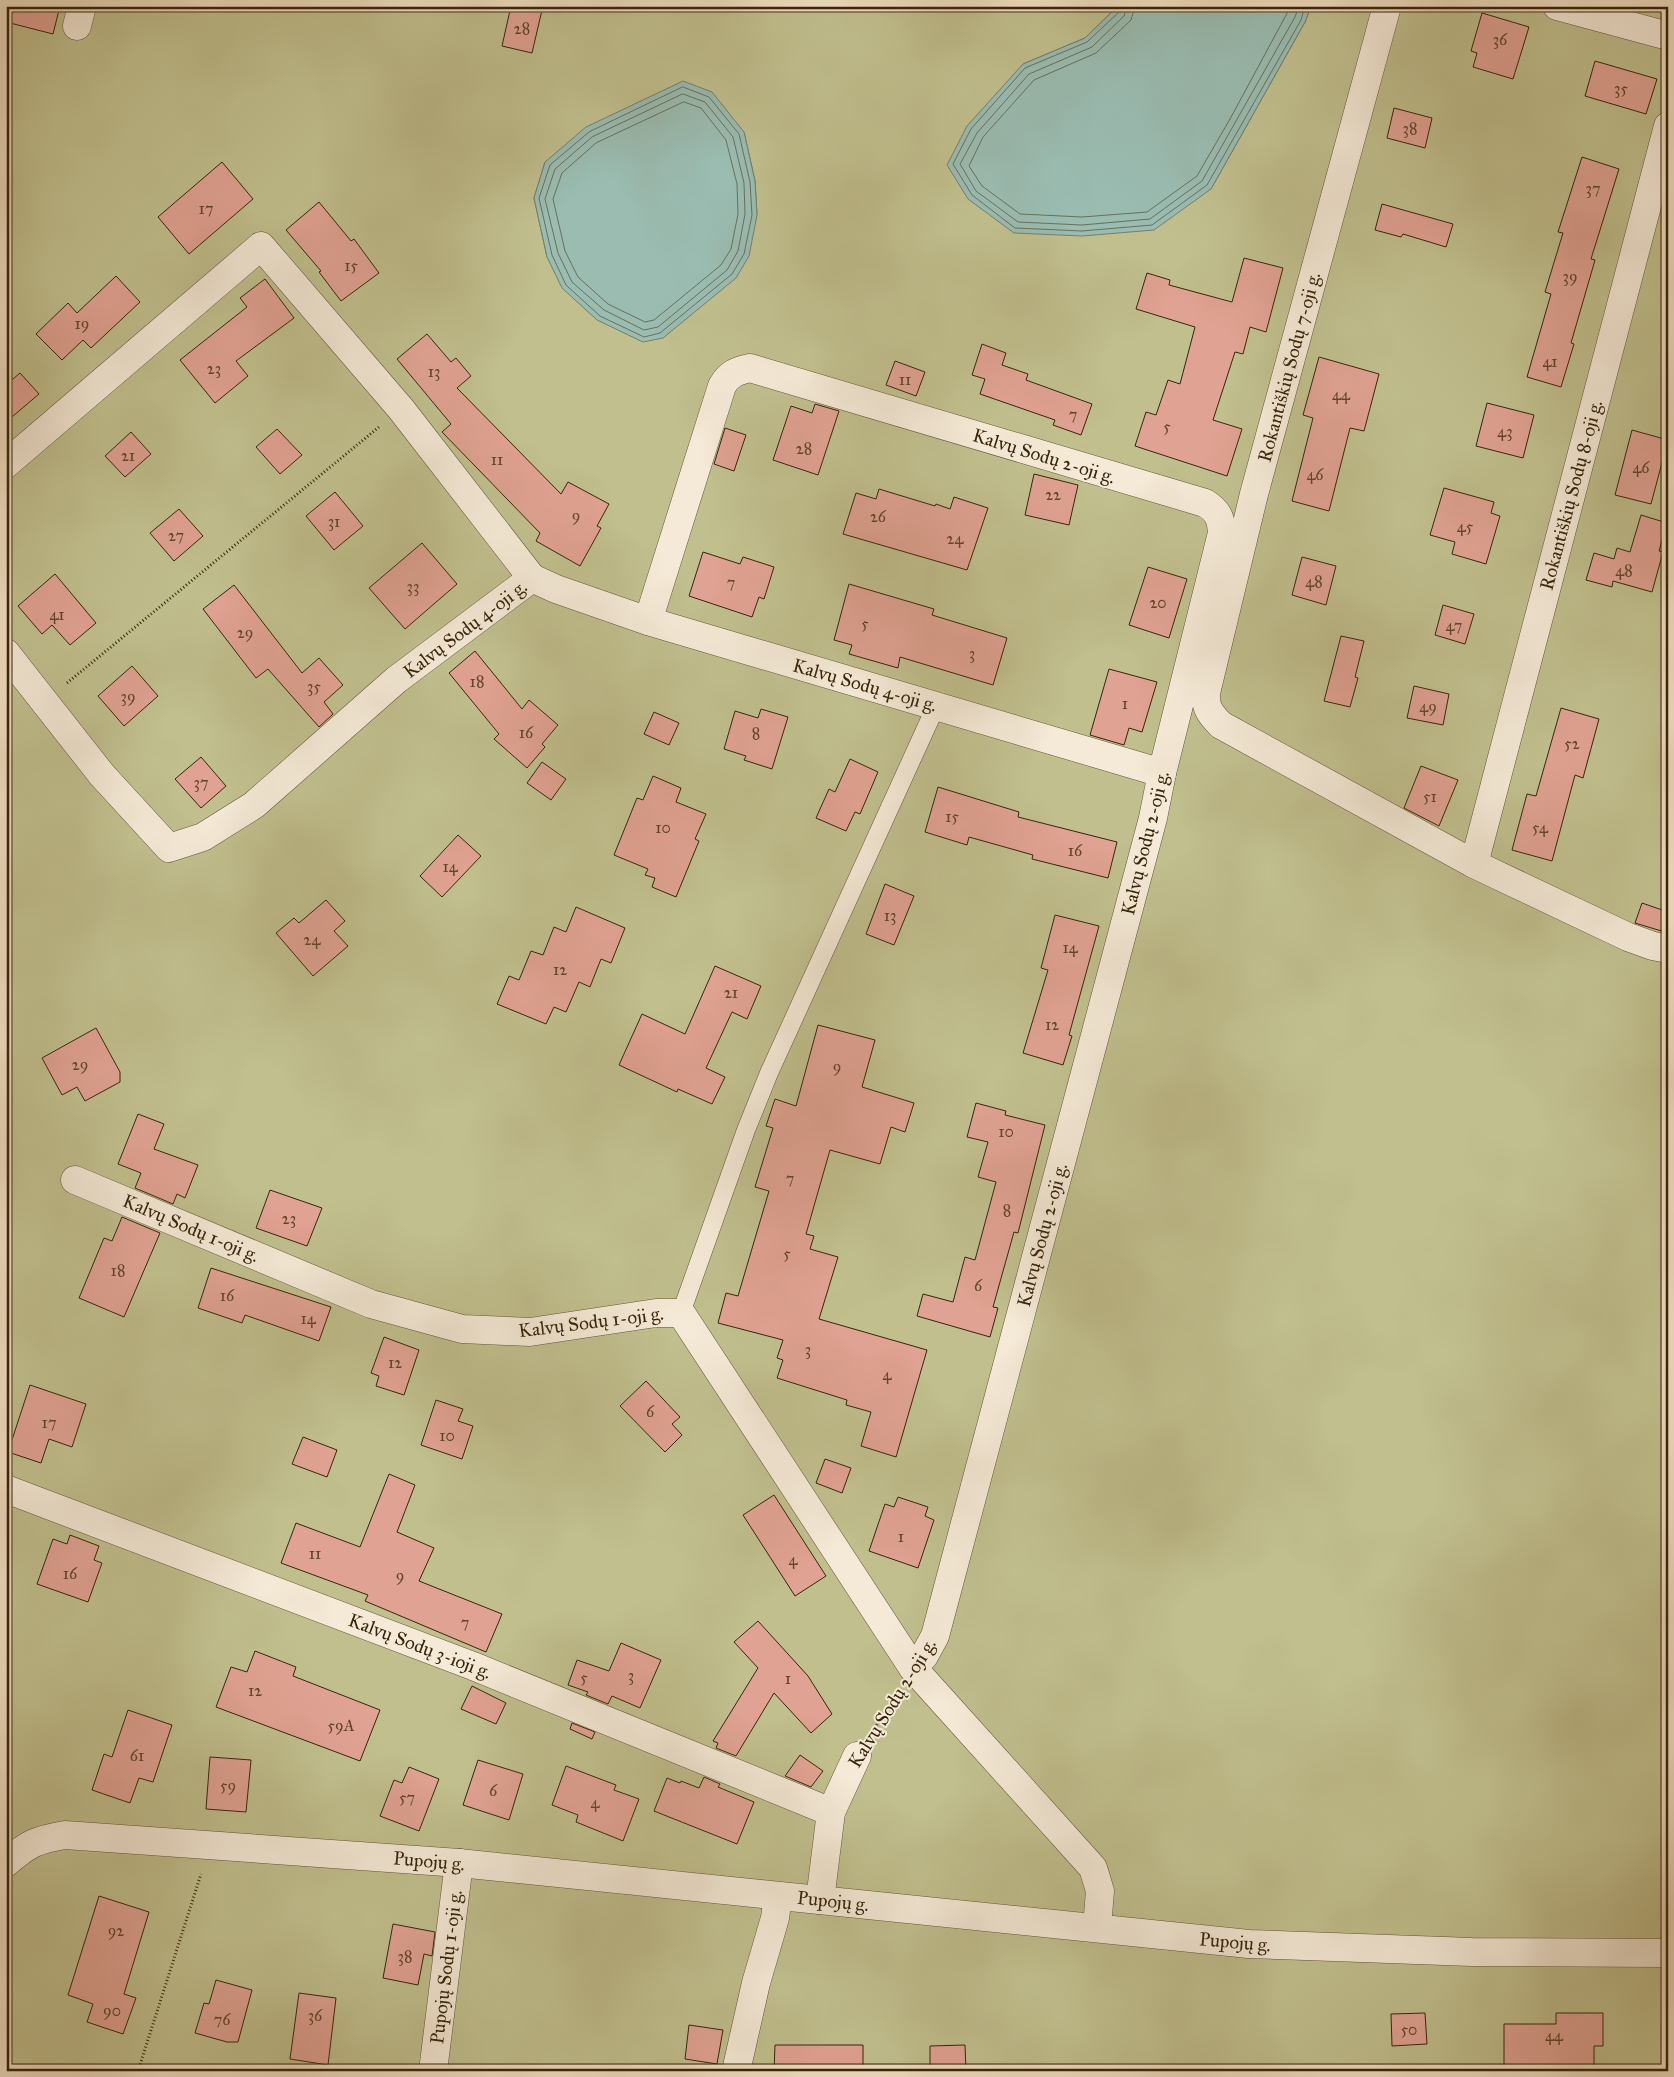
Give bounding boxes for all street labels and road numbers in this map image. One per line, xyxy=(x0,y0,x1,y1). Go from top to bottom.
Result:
street label: Rokantiškių Sodų 7-oji g. xyxy=(1253,269,1326,465)
street label: Rokantiškių Sodų 8-oji g. xyxy=(1535,398,1608,593)
street label: Kalvų Sodų 2-oji g. xyxy=(970,423,1118,490)
street label: Kalvų Sodų 4-oji g. xyxy=(399,575,532,684)
street label: Kalvų Sodų 4-oji g. xyxy=(790,653,940,718)
street label: Kalvų Sodų 2-oji g. xyxy=(1116,768,1175,918)
street label: Kalvų Sodų 2-oji g. xyxy=(1012,1161,1073,1310)
street label: Kalvų Sodų 1-oji g. xyxy=(119,1189,263,1268)
street label: Kalvų Sodų 1-oji g. xyxy=(517,1302,665,1343)
street label: Kalvų Sodų 3-ioji g. xyxy=(345,1608,495,1685)
street label: Kalvų Sodų 2-oji g. xyxy=(843,1634,942,1772)
street label: Pupojų g. xyxy=(392,1846,466,1877)
street label: Pupojų g. xyxy=(796,1886,870,1917)
street label: Pupojų Sodų 1-oji g. xyxy=(425,1889,468,2046)
street label: Pupojų g. xyxy=(1198,1927,1272,1958)

